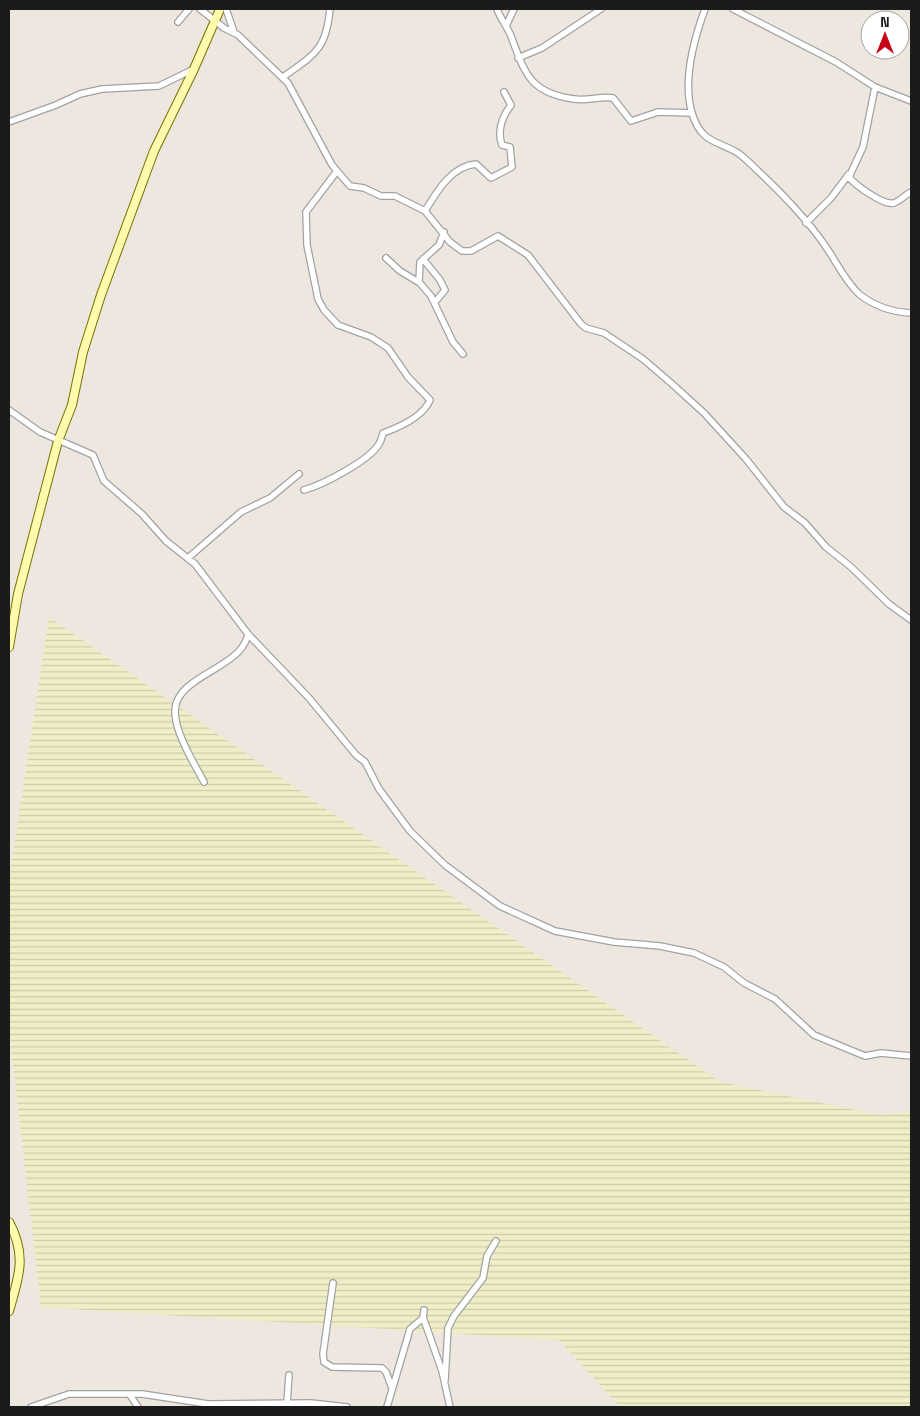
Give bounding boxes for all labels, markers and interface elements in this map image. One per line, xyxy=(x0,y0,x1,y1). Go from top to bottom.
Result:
north arrow xyxy=(860,10,910,60)
text: N xyxy=(880,13,890,31)

